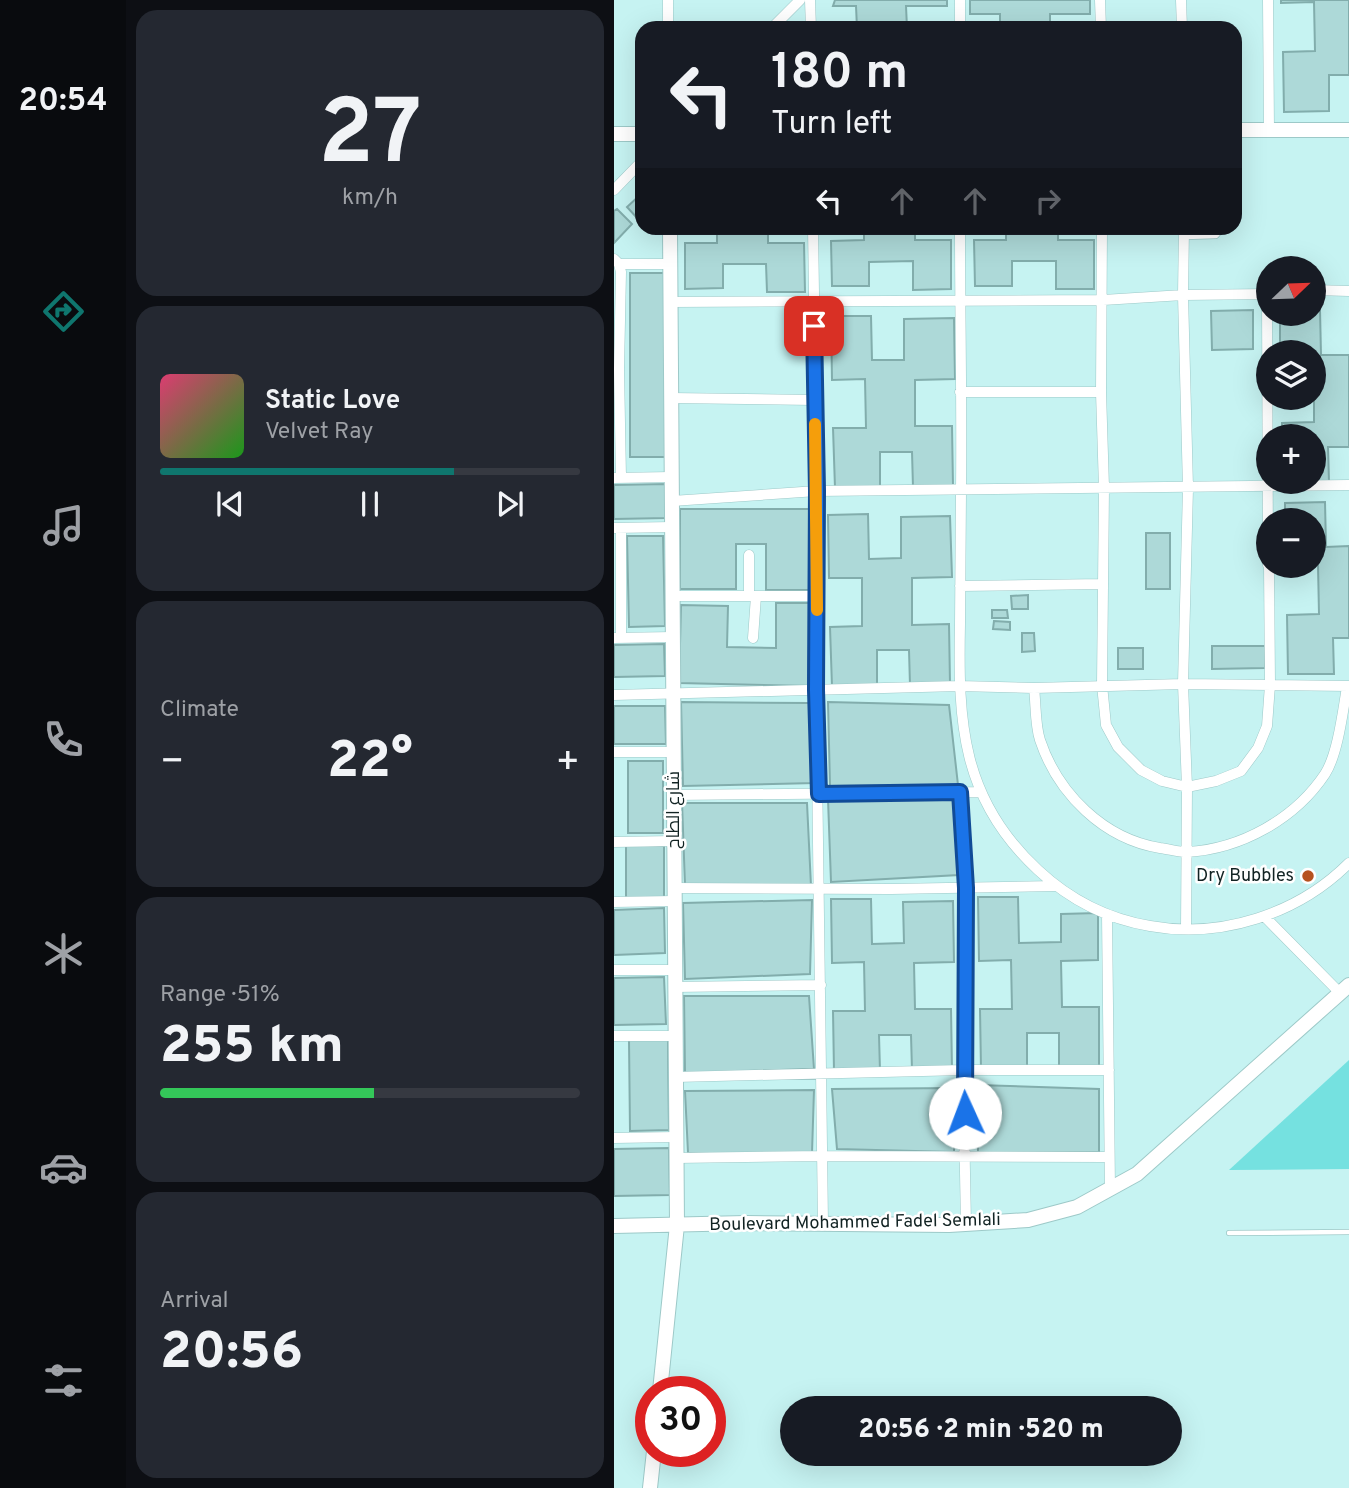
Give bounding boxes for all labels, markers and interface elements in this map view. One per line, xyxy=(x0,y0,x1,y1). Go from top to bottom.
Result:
text: 180 m xyxy=(771,44,908,106)
icon: left xyxy=(656,49,747,140)
text: 27 xyxy=(318,81,422,196)
text: 20:54 xyxy=(18,82,108,122)
text: Turn left xyxy=(771,105,892,145)
icon: left xyxy=(810,182,848,220)
icon: ahead xyxy=(883,182,921,220)
icon: ahead xyxy=(956,182,994,220)
icon: right xyxy=(1029,182,1067,220)
text: km/h xyxy=(342,184,398,213)
north arrow xyxy=(1256,256,1326,326)
map controls xyxy=(1256,256,1326,578)
icon: directions xyxy=(39,287,88,336)
pin xyxy=(784,296,844,356)
icon: arrive xyxy=(795,307,833,345)
button: layers xyxy=(1256,340,1326,410)
text: Static Love xyxy=(265,385,400,418)
text: Velvet Ray xyxy=(265,418,373,447)
button: + xyxy=(1256,424,1326,494)
icon: previous xyxy=(211,485,249,523)
icon: pause xyxy=(351,485,389,523)
icon: next xyxy=(491,485,529,523)
icon: music xyxy=(39,501,88,550)
button: − xyxy=(1256,508,1326,578)
text: Climate xyxy=(160,696,239,725)
icon: phone xyxy=(39,715,88,764)
text: 22° xyxy=(327,730,413,796)
text: − xyxy=(160,739,185,788)
text: + xyxy=(555,739,580,788)
street label: شارع الطاح xyxy=(663,771,686,849)
place label: Dry Bubbles xyxy=(1196,865,1294,888)
marker: Dry Bubbles xyxy=(1300,868,1316,884)
icon: climate xyxy=(39,929,88,978)
text: Range · 51% xyxy=(160,981,280,1010)
text: 255 km xyxy=(160,1015,344,1081)
position arrow xyxy=(928,1076,1002,1150)
icon: car xyxy=(39,1143,88,1192)
street label: Boulevard Mohammed Fadel Semlali xyxy=(709,1209,1001,1237)
text: Arrival xyxy=(160,1287,229,1316)
text: 20:56 xyxy=(160,1321,303,1387)
icon: filters xyxy=(39,1356,88,1405)
speed limit sign: 30 xyxy=(635,1376,726,1467)
text: 20:56 · 2 min · 520 m xyxy=(858,1414,1104,1447)

